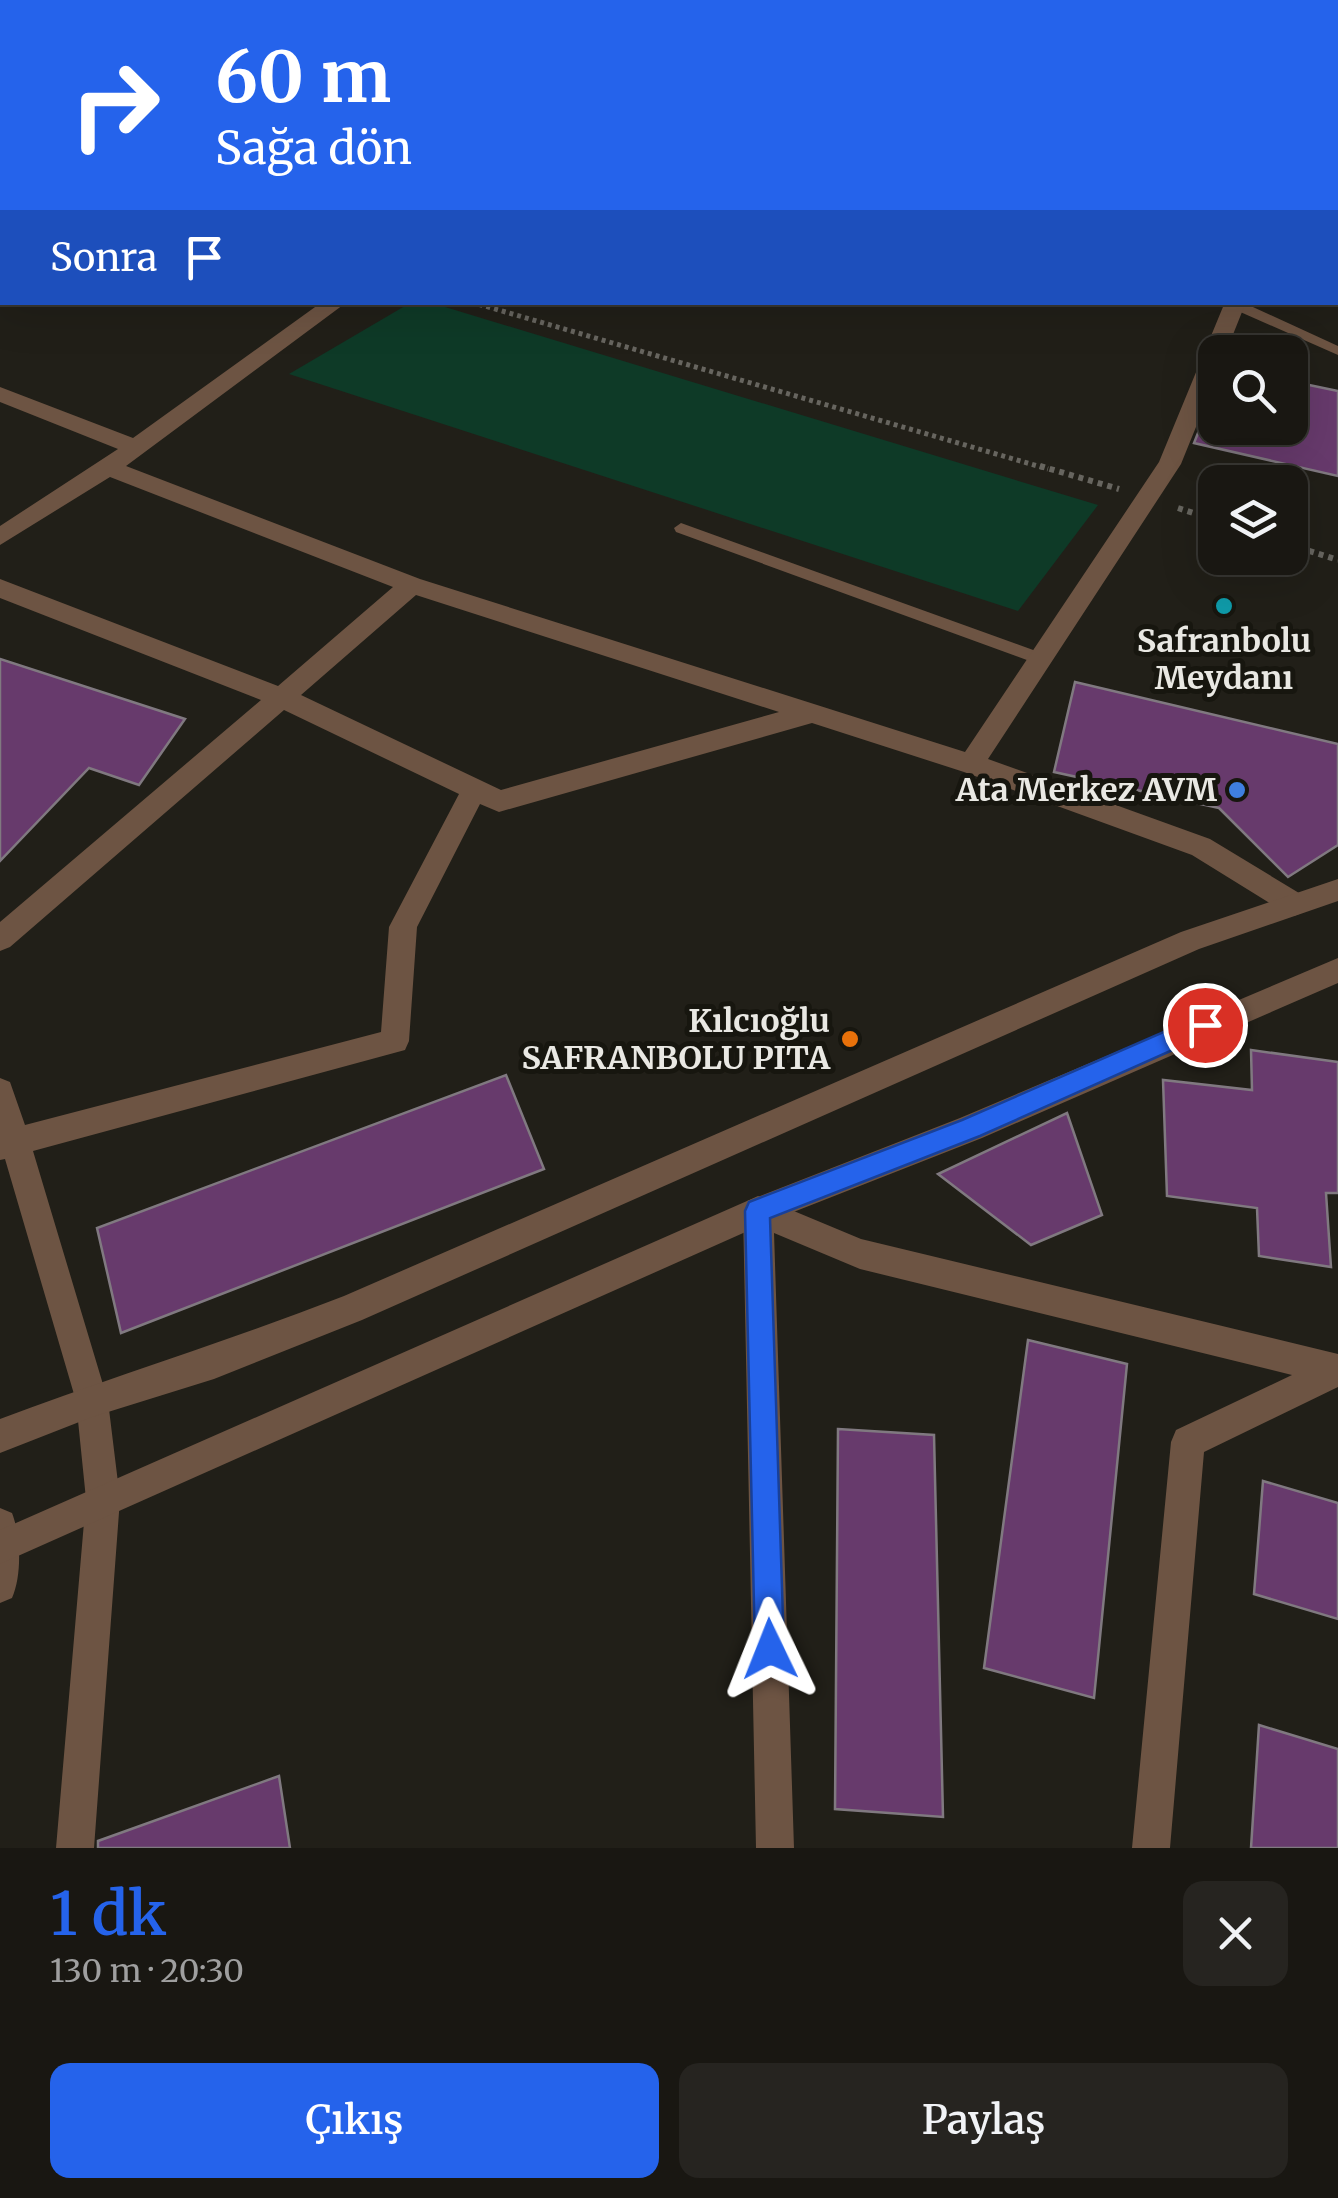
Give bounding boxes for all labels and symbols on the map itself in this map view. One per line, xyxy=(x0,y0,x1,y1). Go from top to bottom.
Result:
marker: Safranbolu Meydanı xyxy=(1213,595,1235,617)
place label: Safranbolu Meydanı xyxy=(1137,621,1311,698)
place label: Ata Merkez AVM xyxy=(955,770,1217,810)
marker: Ata Merkez AVM xyxy=(1226,779,1248,801)
pin xyxy=(1163,983,1248,1068)
place label: Kılcıoğlu SAFRANBOLU PITA xyxy=(521,1001,831,1078)
marker: Kılcıoğlu SAFRANBOLU PITA xyxy=(839,1028,861,1050)
position arrow xyxy=(718,1597,822,1701)

